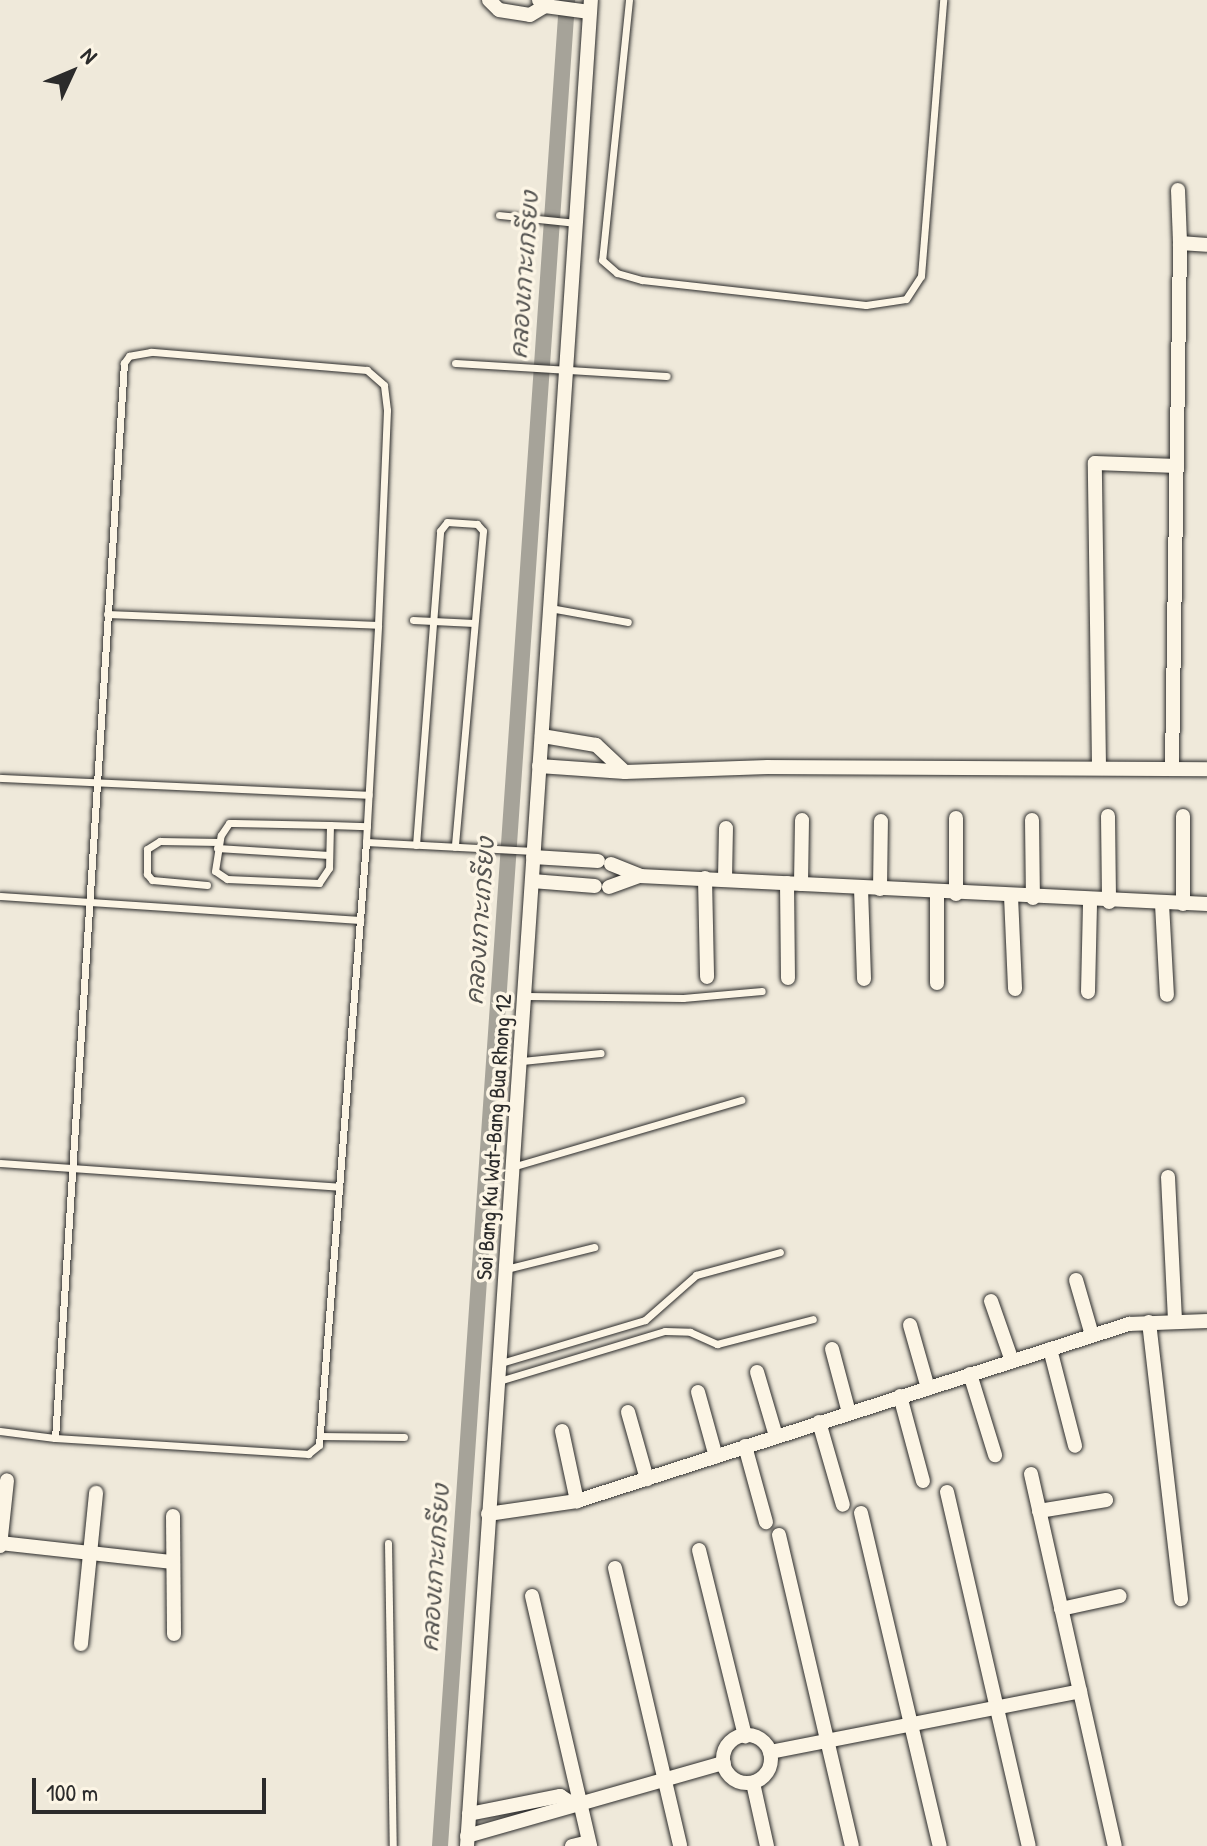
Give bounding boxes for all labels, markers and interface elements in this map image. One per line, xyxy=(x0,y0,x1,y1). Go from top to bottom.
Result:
north arrow xyxy=(32,32,112,112)
text: N xyxy=(74,41,104,70)
water label: คลองเกาะเกรียง xyxy=(504,190,544,360)
water label: คลองเกาะเกรียง xyxy=(460,836,500,1006)
street label: Soi Bang Ku Wat-Bang Bua Rhong 12 xyxy=(471,993,517,1281)
water label: คลองเกาะเกรียง xyxy=(415,1483,455,1653)
scale bar xyxy=(36,1762,270,1812)
text: 100 m xyxy=(46,1776,98,1808)

